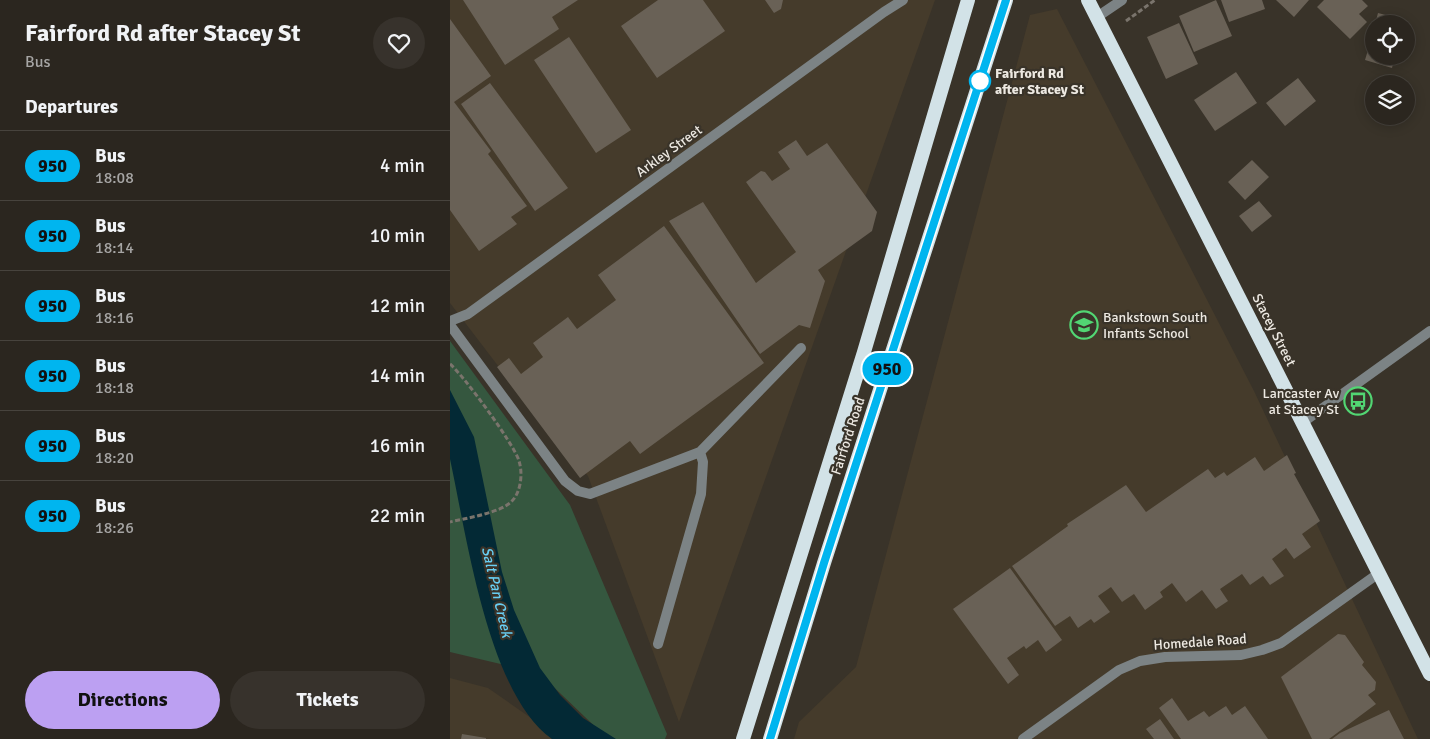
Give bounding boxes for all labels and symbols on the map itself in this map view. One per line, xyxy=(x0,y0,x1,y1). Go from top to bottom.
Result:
place label: Fairford Rd after Stacey St xyxy=(995,65,1085,98)
marker: Fairford Rd after Stacey St xyxy=(969,70,991,92)
street label: Arkley Street xyxy=(633,121,705,181)
street label: Stacey Street xyxy=(1248,291,1300,369)
place label: Bankstown South Infants School xyxy=(1103,309,1207,342)
school or university icon: Bankstown South Infants School xyxy=(1069,310,1099,340)
line badge: 950 xyxy=(858,353,916,385)
place label: Lancaster Av at Stacey St xyxy=(1263,385,1340,418)
bus stop icon: Lancaster Av at Stacey St xyxy=(1343,386,1373,416)
street label: Fairford Road xyxy=(827,395,869,477)
water label: Salt Pan Creek xyxy=(478,545,517,641)
street label: Homedale Road xyxy=(1153,630,1247,654)

